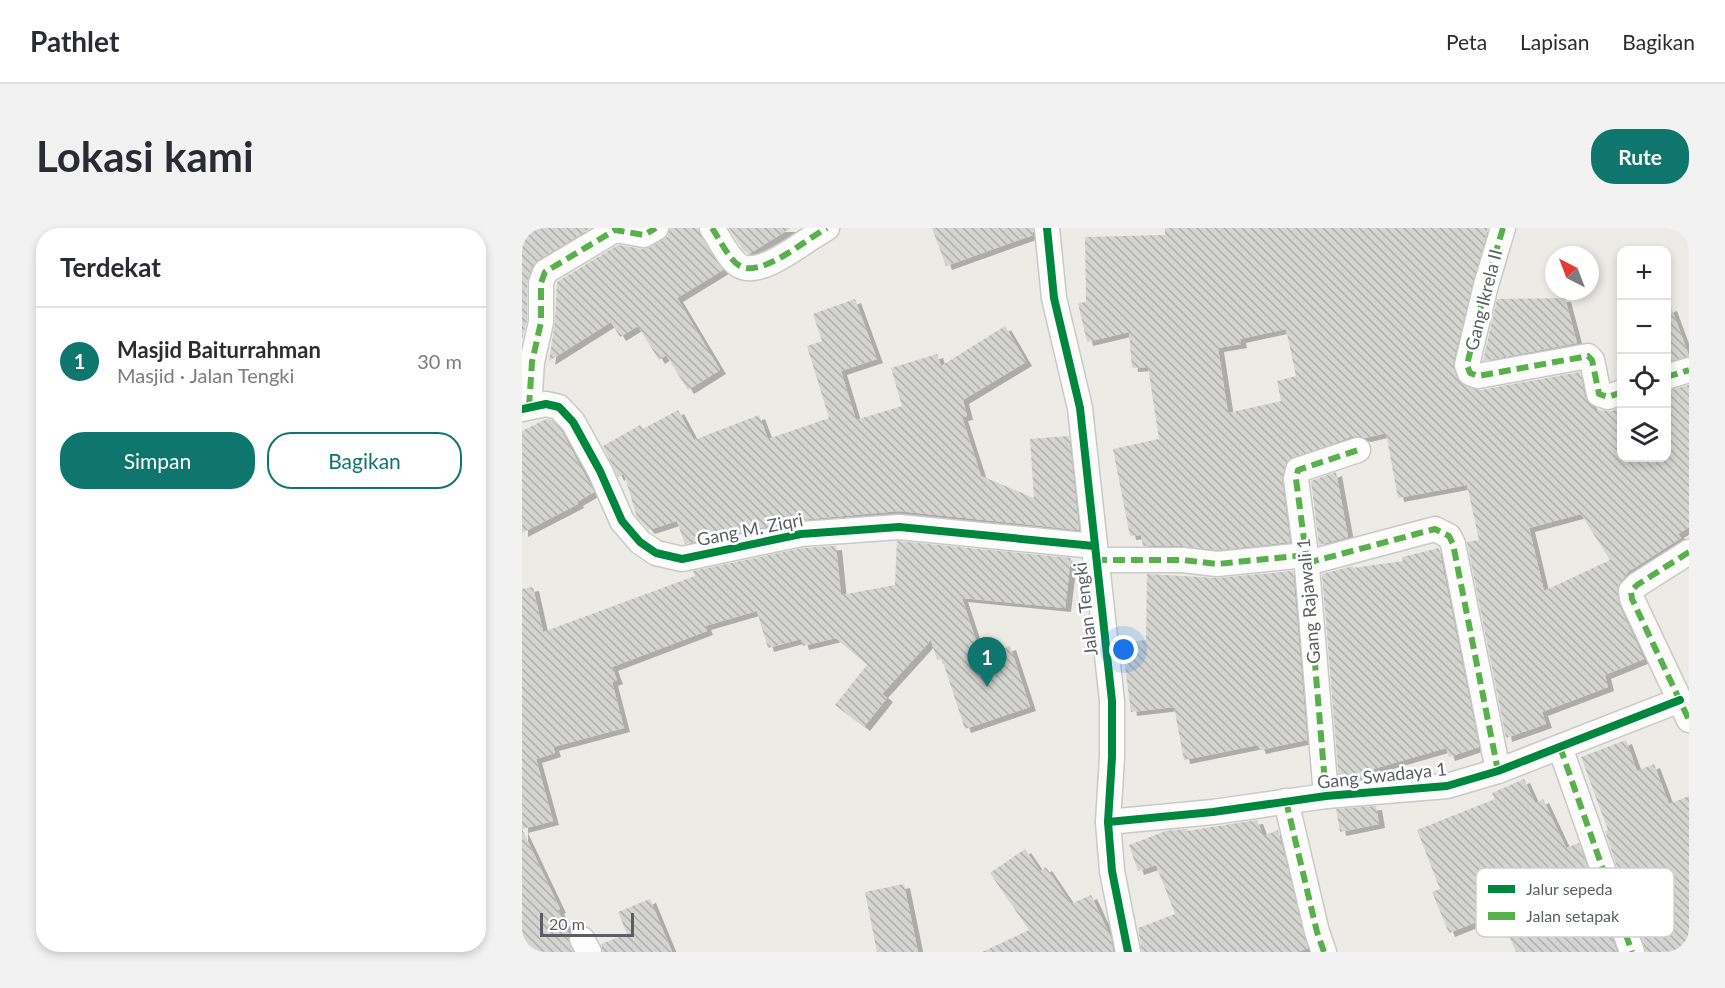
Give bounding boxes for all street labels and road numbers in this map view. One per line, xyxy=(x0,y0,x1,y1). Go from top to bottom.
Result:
street label: Gang Ikrela II xyxy=(1460,247,1506,353)
street label: Gang M. Ziqri xyxy=(695,508,805,550)
street label: Gang Rajawali 1 xyxy=(1292,537,1324,665)
street label: Jalan Tengki xyxy=(1068,561,1102,657)
street label: Gang Swadaya 1 xyxy=(1316,757,1448,793)

